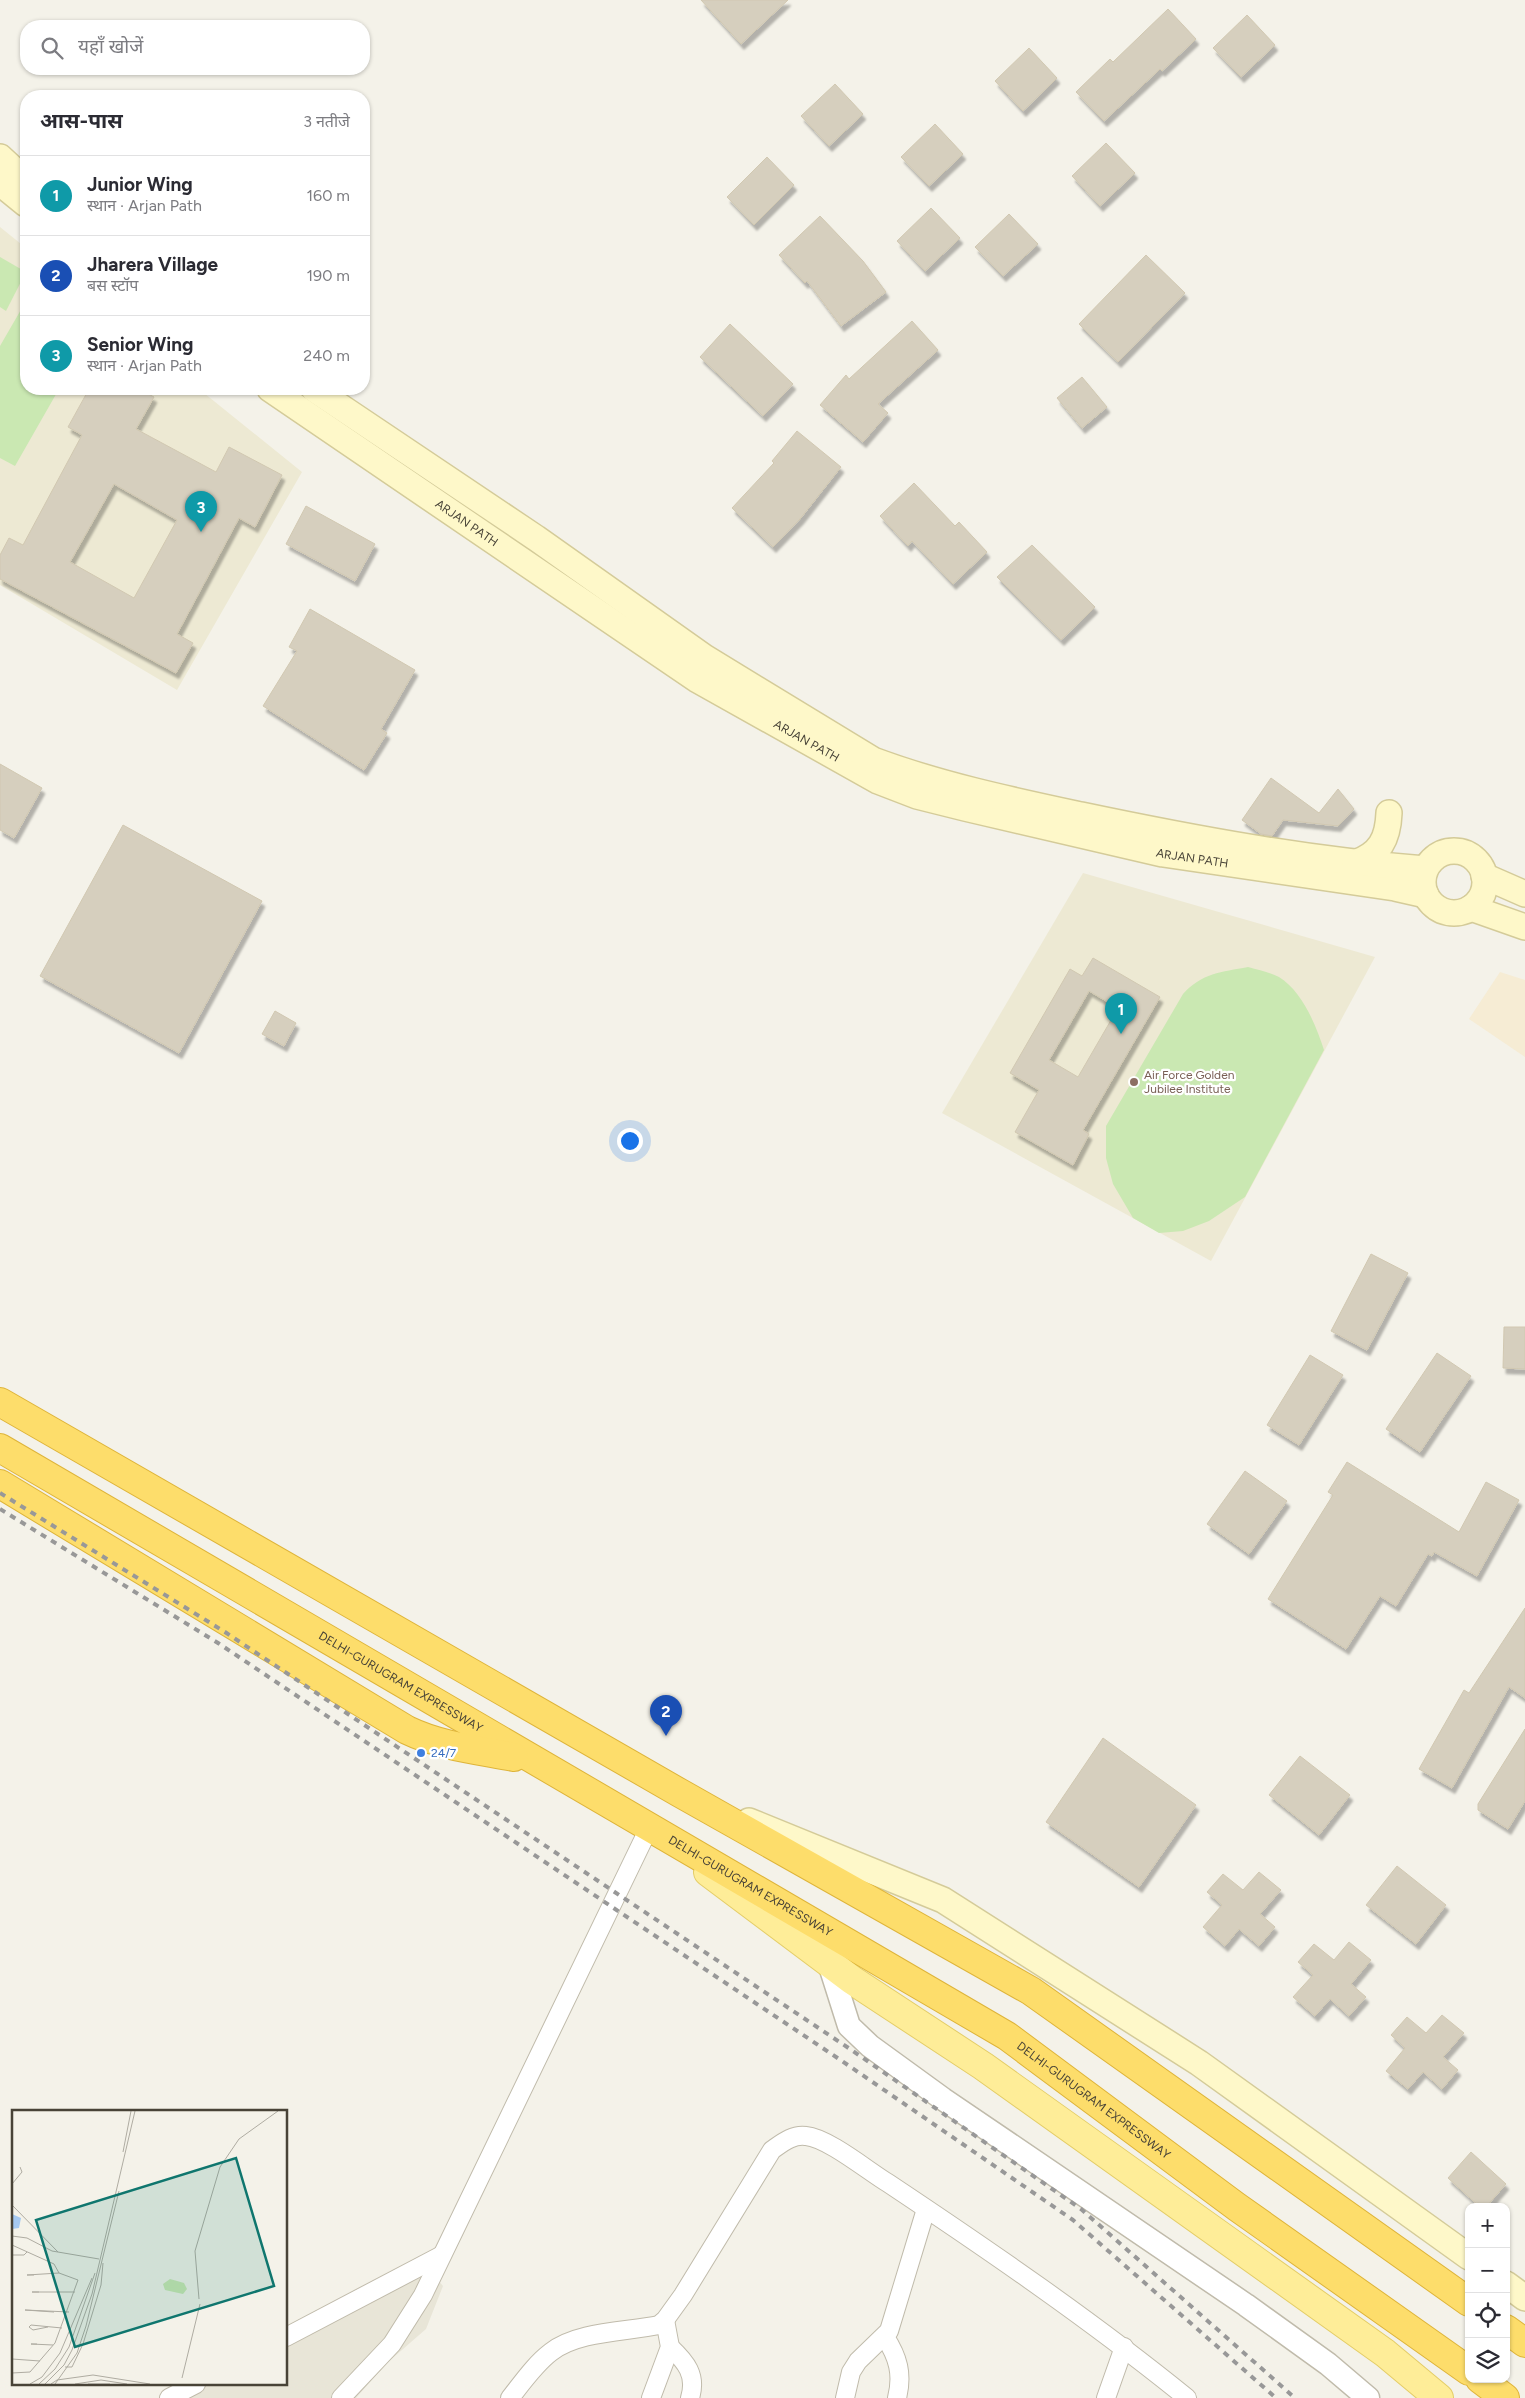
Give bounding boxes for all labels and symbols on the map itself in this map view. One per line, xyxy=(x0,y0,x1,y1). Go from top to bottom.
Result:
pin: 3 xyxy=(185,491,217,532)
street label: ARJAN PATH xyxy=(433,497,501,549)
street label: ARJAN PATH xyxy=(771,717,842,765)
street label: ARJAN PATH xyxy=(1155,846,1229,870)
pin: 1 xyxy=(1105,993,1137,1034)
place label: Air Force Golden Jubilee Institute xyxy=(1144,1068,1235,1096)
marker: Air Force Golden Jubilee Institute xyxy=(1128,1076,1140,1088)
your location xyxy=(617,1128,643,1154)
street label: DELHI-GURUGRAM EXPRESSWAY xyxy=(316,1629,486,1736)
pin: 2 xyxy=(650,1695,682,1736)
place label: 24/7 xyxy=(431,1746,457,1760)
marker: 24/7 xyxy=(415,1747,427,1759)
street label: DELHI-GURUGRAM EXPRESSWAY xyxy=(666,1833,836,1940)
street label: DELHI-GURUGRAM EXPRESSWAY xyxy=(1014,2039,1174,2162)
inset map xyxy=(12,2110,288,2386)

